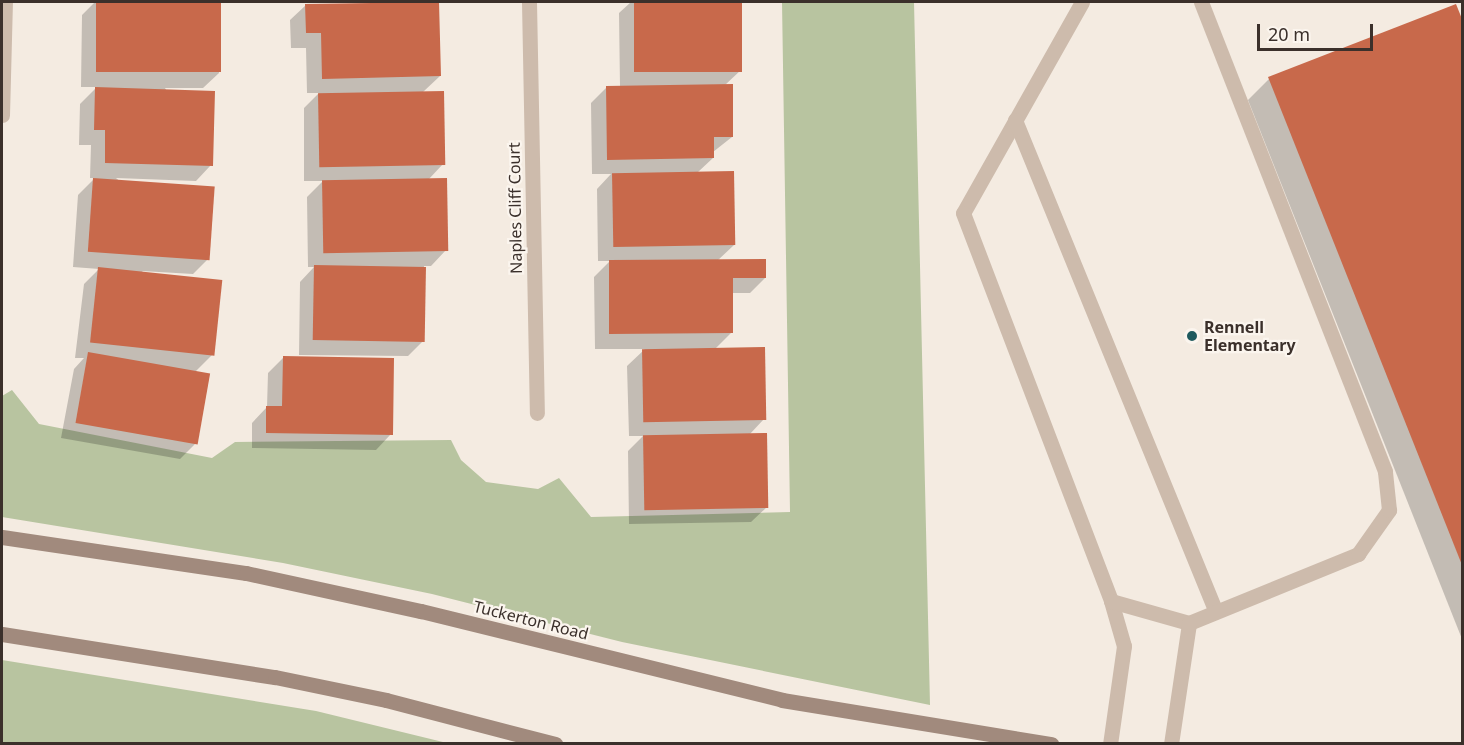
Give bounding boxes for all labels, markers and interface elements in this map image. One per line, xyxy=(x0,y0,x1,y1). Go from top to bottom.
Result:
scale bar xyxy=(1260,12,1376,50)
text: 20 m xyxy=(1268,22,1310,46)
street label: Naples Cliff Court xyxy=(504,142,526,274)
place label: Rennell Elementary xyxy=(1204,317,1296,355)
marker: Rennell Elementary xyxy=(1185,329,1199,343)
street label: Tuckerton Road xyxy=(472,596,590,644)

